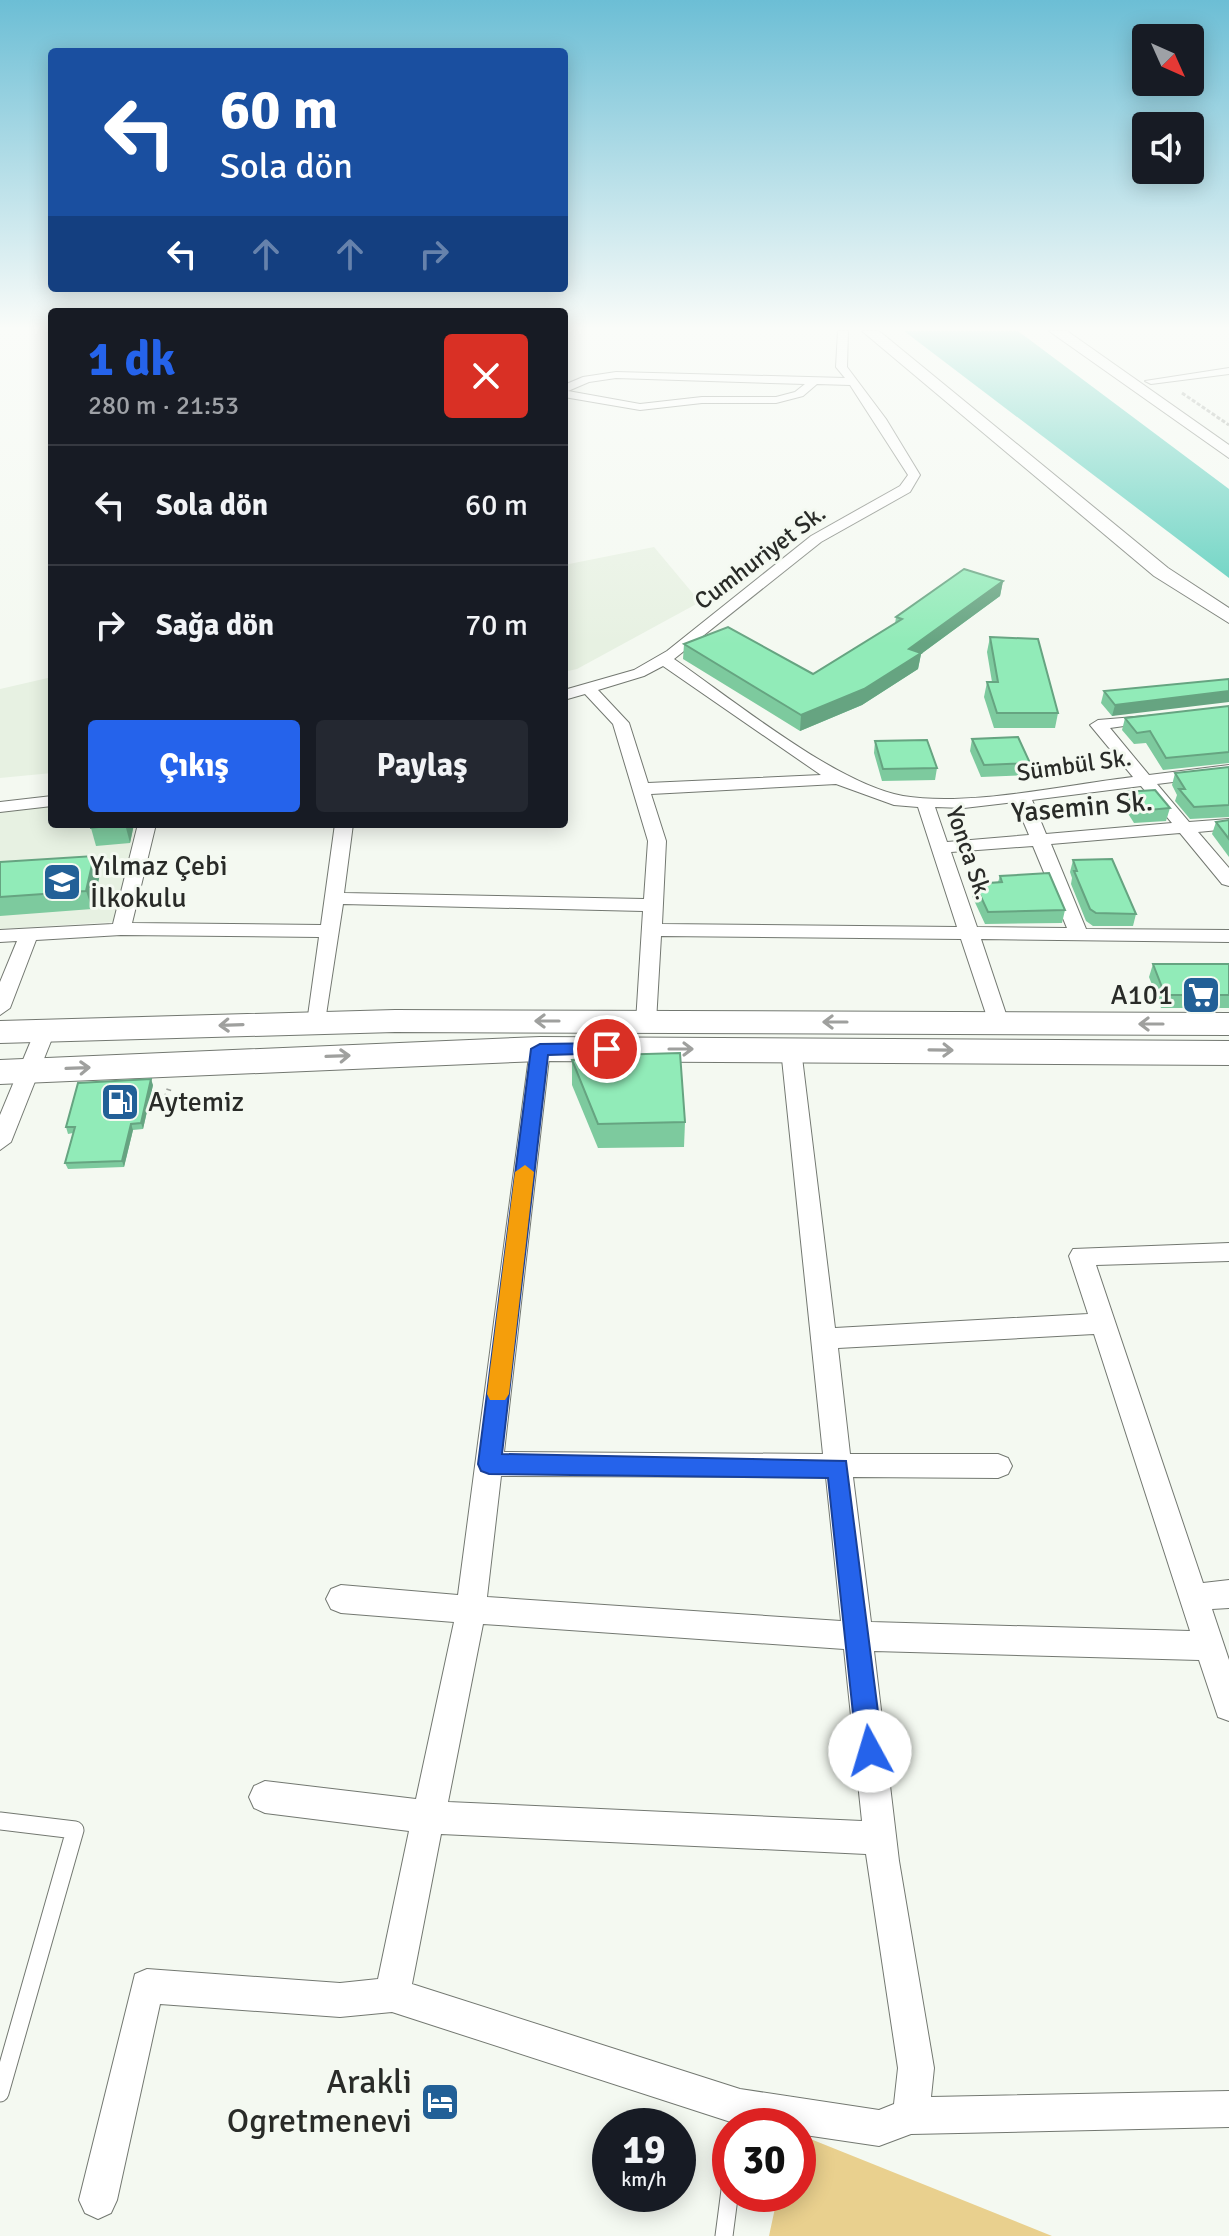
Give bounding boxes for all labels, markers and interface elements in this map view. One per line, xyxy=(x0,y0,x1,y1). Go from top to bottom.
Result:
north arrow xyxy=(1132,24,1204,96)
map controls xyxy=(1132,24,1204,184)
text: 60 m xyxy=(220,75,338,144)
icon: left xyxy=(88,80,192,184)
button: sound xyxy=(1132,112,1204,184)
text: Sola dön xyxy=(220,144,353,189)
icon: left xyxy=(160,232,204,276)
icon: ahead xyxy=(244,232,288,276)
icon: ahead xyxy=(328,232,372,276)
icon: right xyxy=(412,232,456,276)
text: 1 dk xyxy=(88,330,175,389)
button: close xyxy=(444,334,528,418)
text: 280 m · 21:53 xyxy=(88,390,239,422)
icon: left xyxy=(88,483,132,527)
text: Sola dön xyxy=(156,487,268,524)
text: 60 m xyxy=(465,487,528,524)
street label: Cumhuriyet Sk. xyxy=(688,498,832,616)
icon: right xyxy=(88,603,132,647)
text: Sağa dön xyxy=(156,607,274,644)
text: 70 m xyxy=(465,607,528,644)
button: Çıkış xyxy=(88,720,300,812)
button: Paylaş xyxy=(316,720,528,812)
street label: Sümbül Sk. xyxy=(1015,742,1133,788)
street label: Yasemin Sk. xyxy=(1010,784,1154,830)
street label: Yonca Sk. xyxy=(939,802,999,904)
place label: Yılmaz Çebi İlkokulu xyxy=(90,849,227,915)
school or university icon: Yılmaz Çebi İlkokulu xyxy=(41,861,83,903)
supermarket icon: A101 xyxy=(1180,974,1222,1016)
place label: A101 xyxy=(1111,978,1173,1012)
one-way arrow xyxy=(534,1013,561,1029)
one-way arrow xyxy=(822,1014,849,1030)
pin xyxy=(573,1015,641,1083)
one-way arrow xyxy=(1138,1016,1165,1032)
one-way arrow xyxy=(218,1018,245,1033)
icon: arrive xyxy=(585,1027,629,1071)
one-way arrow xyxy=(667,1041,694,1057)
one-way arrow xyxy=(927,1043,954,1058)
one-way arrow xyxy=(324,1048,351,1064)
one-way arrow xyxy=(64,1061,91,1076)
fuel station icon: Aytemiz xyxy=(99,1081,141,1123)
place label: Aytemiz xyxy=(148,1085,244,1119)
position arrow xyxy=(828,1709,912,1793)
place label: Arakli Ogretmenevi xyxy=(227,2061,412,2142)
hotel icon: Arakli Ogretmenevi xyxy=(419,2081,461,2123)
speed limit sign: 30 xyxy=(712,2108,816,2212)
text: 19 xyxy=(622,2125,666,2175)
text: km/h xyxy=(621,2167,667,2192)

